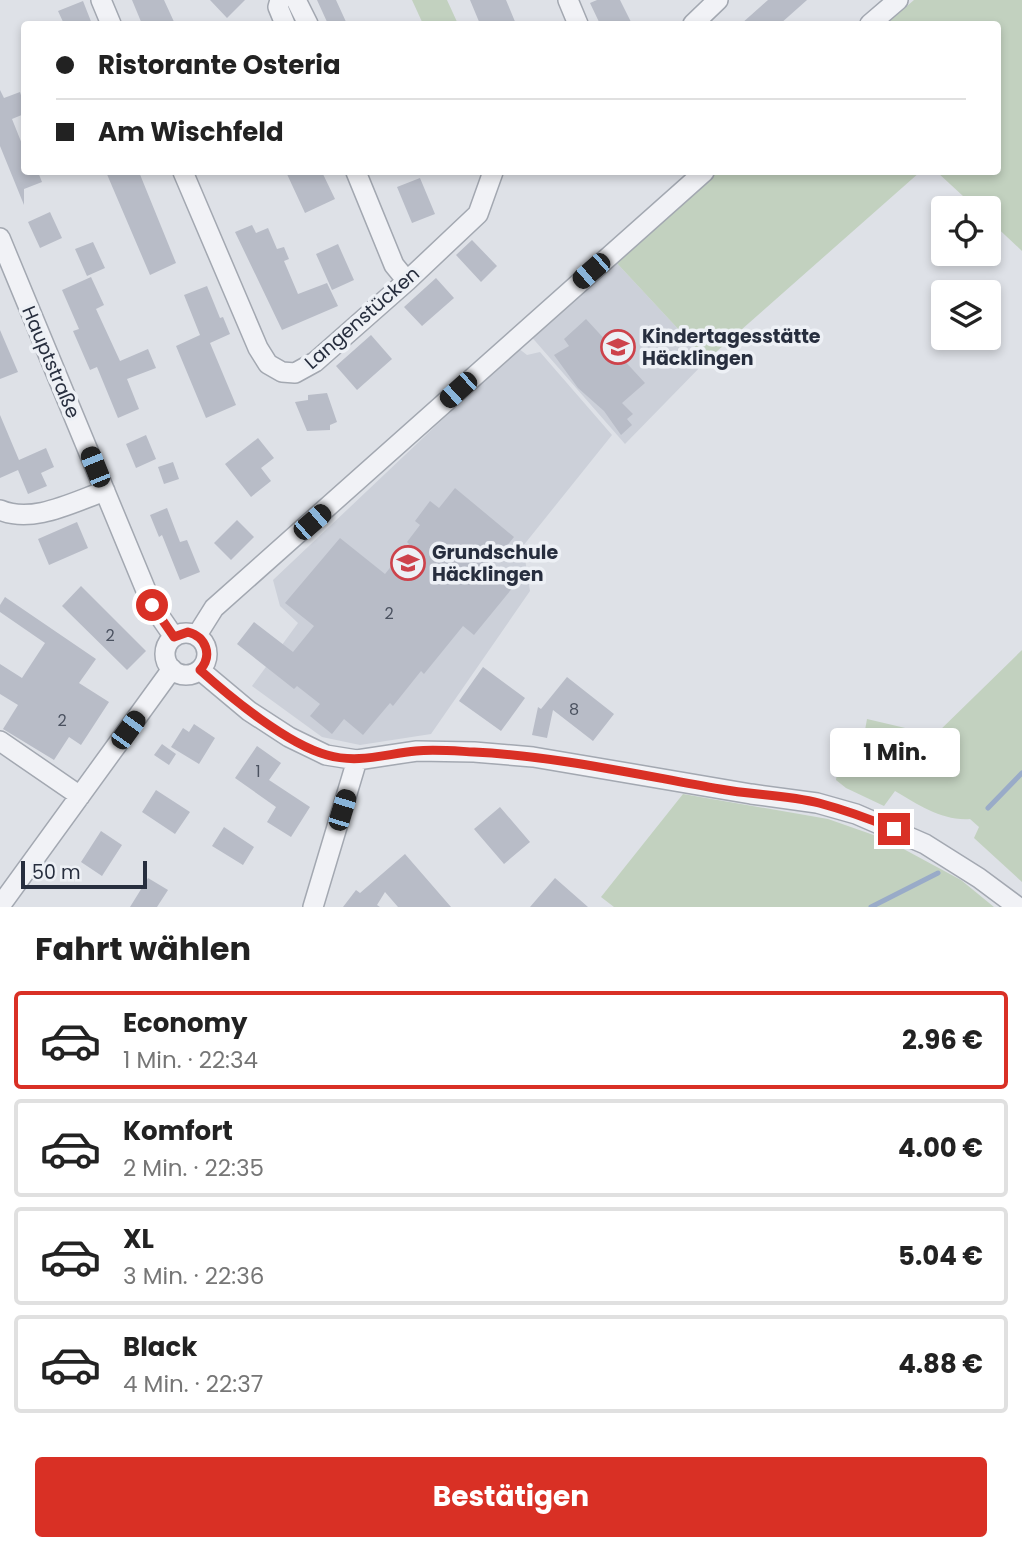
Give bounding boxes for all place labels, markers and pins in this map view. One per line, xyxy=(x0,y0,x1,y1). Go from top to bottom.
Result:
place label: Kindertagesstätte Häcklingen xyxy=(642,323,821,372)
school or university icon: Kindertagesstätte Häcklingen xyxy=(599,328,637,366)
place label: Grundschule Häcklingen xyxy=(432,539,558,588)
school or university icon: Grundschule Häcklingen xyxy=(389,544,427,582)

